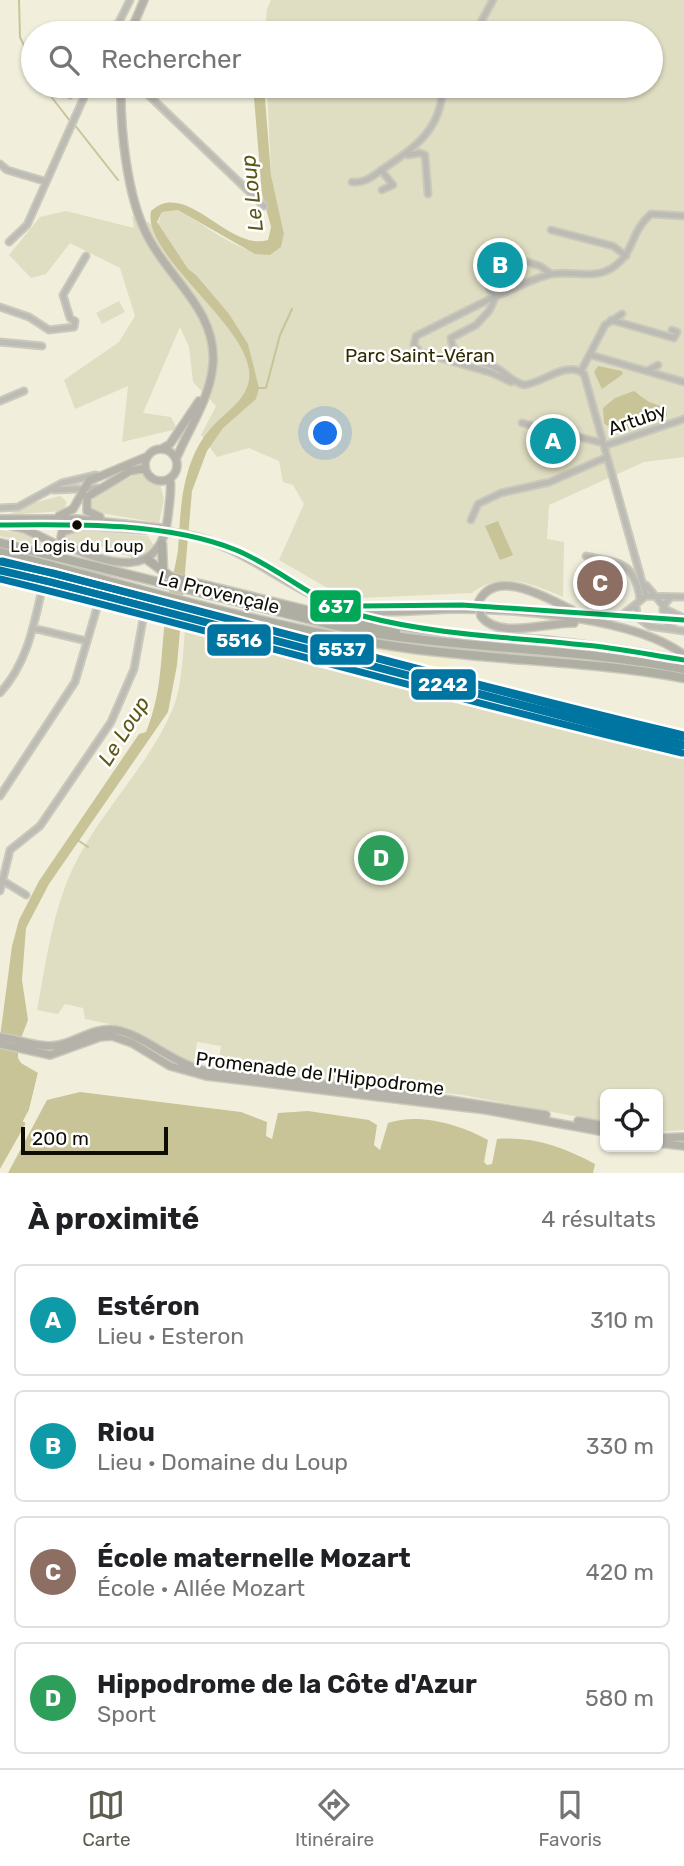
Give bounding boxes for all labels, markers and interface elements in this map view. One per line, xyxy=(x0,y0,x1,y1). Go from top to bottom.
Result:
search box xyxy=(21,21,663,98)
icon: search xyxy=(45,41,83,79)
text: Rechercher xyxy=(101,44,241,75)
water label: Le Loup xyxy=(235,154,268,233)
pin: B xyxy=(477,239,523,291)
park label: Parc Saint-Véran xyxy=(345,344,495,367)
street label: Artuby xyxy=(605,399,669,440)
pin: A xyxy=(530,415,576,467)
your location xyxy=(308,416,342,450)
marker: Le Logis du Loup xyxy=(70,518,84,532)
place label: Le Logis du Loup xyxy=(10,536,144,556)
pin: C xyxy=(577,557,623,609)
street label: La Provençale xyxy=(156,566,282,619)
line badge: 637 xyxy=(309,589,362,623)
text: 637 xyxy=(318,595,354,618)
line badge: 5516 xyxy=(206,623,272,657)
text: 5516 xyxy=(216,629,262,652)
line badge: 5537 xyxy=(309,633,375,666)
text: 5537 xyxy=(318,638,366,661)
line badge: 2242 xyxy=(410,668,477,701)
text: 2242 xyxy=(418,673,468,696)
water label: Le Loup xyxy=(93,692,155,770)
pin: D xyxy=(358,832,404,884)
street label: Promenade de l'Hippodrome xyxy=(194,1047,445,1100)
map controls xyxy=(600,1089,663,1152)
button: locate xyxy=(600,1089,663,1152)
scale bar xyxy=(21,1124,168,1156)
text: 200 m xyxy=(32,1127,89,1150)
text: À proximité xyxy=(28,1201,199,1237)
text: 4 résultats xyxy=(541,1205,656,1233)
text: Estéron xyxy=(97,1291,200,1322)
text: A xyxy=(45,1306,61,1334)
text: 310 m xyxy=(590,1306,654,1334)
text: Lieu · Esteron xyxy=(97,1322,244,1350)
text: Riou xyxy=(97,1417,155,1448)
text: B xyxy=(45,1432,61,1460)
text: 330 m xyxy=(586,1432,654,1460)
text: Lieu · Domaine du Loup xyxy=(97,1448,348,1476)
text: École maternelle Mozart xyxy=(97,1543,411,1574)
text: C xyxy=(45,1558,61,1586)
text: 420 m xyxy=(586,1558,654,1586)
text: École · Allée Mozart xyxy=(97,1574,305,1602)
text: Hippodrome de la Côte d'Azur xyxy=(97,1669,477,1700)
text: D xyxy=(45,1684,61,1712)
text: 580 m xyxy=(585,1684,654,1712)
text: Sport xyxy=(97,1700,156,1728)
tab: Carte xyxy=(82,1786,131,1851)
tab: Itinéraire xyxy=(295,1786,374,1851)
tab: Favoris xyxy=(538,1786,602,1851)

